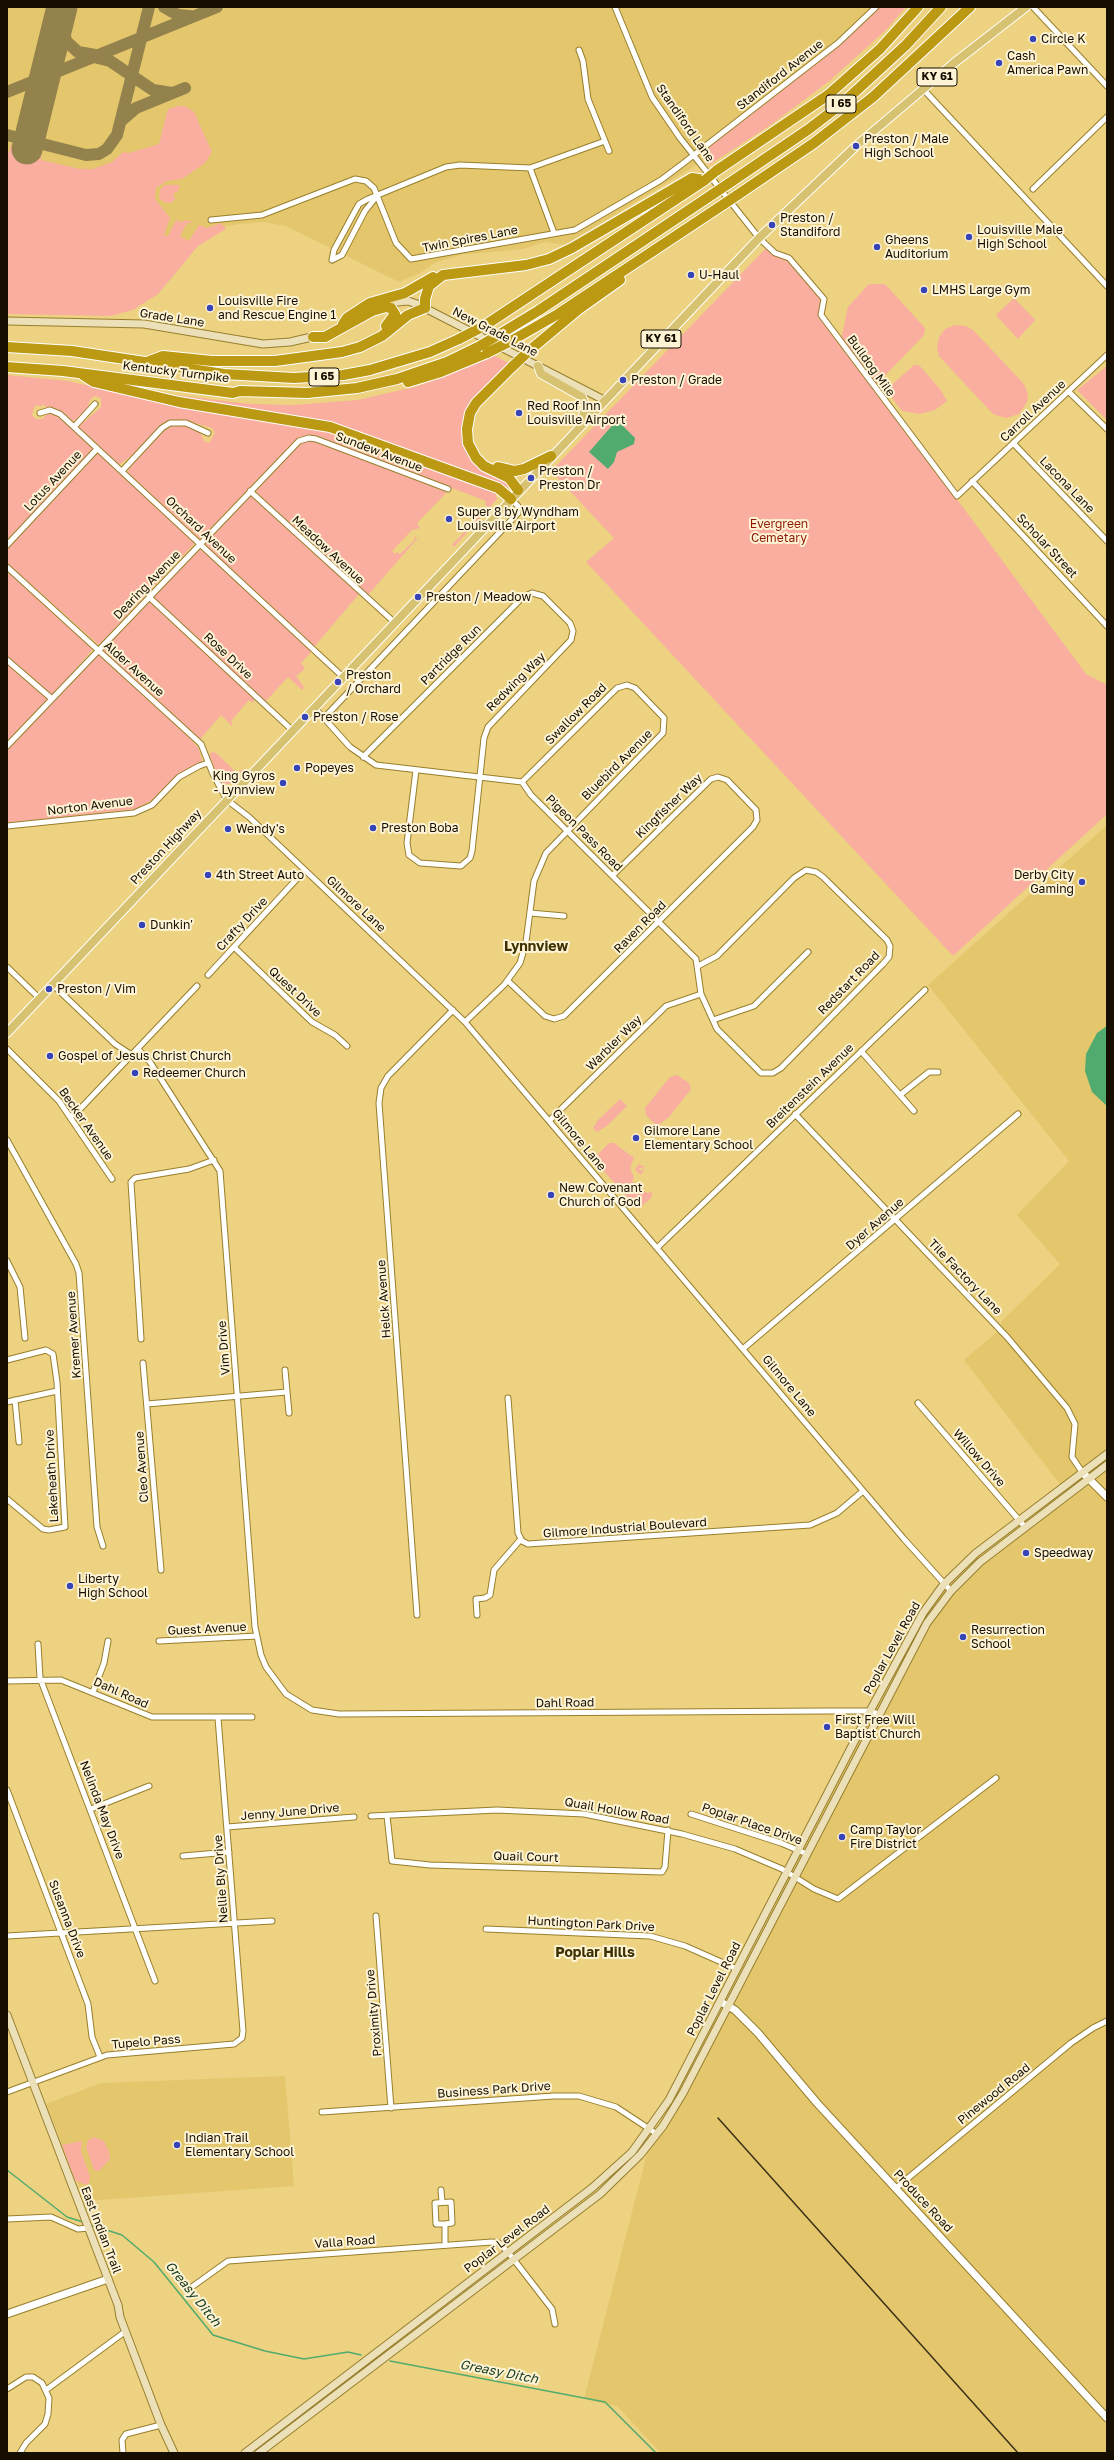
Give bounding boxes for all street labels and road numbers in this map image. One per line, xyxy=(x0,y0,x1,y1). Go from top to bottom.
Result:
street label: Standiford Avenue xyxy=(734,37,826,113)
road number: KY 61 xyxy=(917,68,957,86)
street label: Standiford Lane xyxy=(653,81,717,165)
road number: I 65 xyxy=(826,95,856,113)
street label: Twin Spires Lane xyxy=(421,223,519,255)
street label: New Grade Lane xyxy=(450,304,540,360)
street label: Grade Lane xyxy=(139,306,205,330)
road number: KY 61 xyxy=(641,330,681,348)
street label: Bulldog Mile xyxy=(844,333,898,399)
street label: Kentucky Turnpike xyxy=(122,358,230,386)
road number: I 65 xyxy=(309,368,339,386)
street label: Carroll Avenue xyxy=(997,377,1069,445)
street label: Sundew Avenue xyxy=(334,429,424,475)
street label: Lotus Avenue xyxy=(21,448,85,514)
street label: Lacona Lane xyxy=(1037,454,1097,516)
street label: Orchard Avenue xyxy=(163,494,239,566)
street label: Scholar Street xyxy=(1014,511,1080,581)
street label: Meadow Avenue xyxy=(289,513,367,587)
street label: Dearing Avenue xyxy=(111,548,183,622)
street label: Partridge Run xyxy=(418,622,484,688)
street label: Rose Drive xyxy=(201,630,255,682)
street label: Alder Avenue xyxy=(101,638,167,700)
street label: Redwing Way xyxy=(484,650,548,714)
street label: Swallow Road xyxy=(542,680,610,748)
street label: Bluebird Avenue xyxy=(579,727,655,803)
street label: Kingfisher Way xyxy=(633,771,705,841)
street label: Pigeon Pass Road xyxy=(543,792,625,874)
street label: Norton Avenue xyxy=(46,794,134,818)
street label: Preston Highway xyxy=(127,806,205,888)
street label: Gilmore Lane xyxy=(323,873,389,935)
street label: Crafty Drive xyxy=(213,894,271,954)
street label: Raven Road xyxy=(611,898,669,956)
street label: Redstart Road xyxy=(815,948,883,1018)
street label: Quest Drive xyxy=(266,964,324,1020)
street label: Warbler Way xyxy=(583,1012,645,1074)
street label: Breitenstein Avenue xyxy=(763,1041,857,1131)
street label: Becker Avenue xyxy=(56,1085,116,1163)
street label: Gilmore Lane xyxy=(549,1106,609,1174)
street label: Dyer Avenue xyxy=(843,1195,907,1253)
street label: Tile Factory Lane xyxy=(925,1236,1005,1318)
street label: Helck Avenue xyxy=(374,1259,394,1339)
street label: Kremer Avenue xyxy=(64,1291,84,1379)
street label: Vim Drive xyxy=(215,1320,233,1376)
street label: Gilmore Lane xyxy=(759,1352,819,1420)
street label: Willow Drive xyxy=(950,1426,1008,1490)
street label: Lakeheath Drive xyxy=(42,1429,62,1523)
street label: Cleo Avenue xyxy=(132,1431,152,1503)
street label: Gilmore Industrial Boulevard xyxy=(543,1515,707,1541)
street label: Poplar Level Road xyxy=(861,1599,923,1697)
street label: Guest Avenue xyxy=(167,1620,247,1638)
street label: Dahl Road xyxy=(91,1674,151,1712)
street label: Dahl Road xyxy=(535,1695,595,1711)
street label: Nelinda May Drive xyxy=(77,1759,127,1861)
street label: Quail Hollow Road xyxy=(564,1795,670,1827)
street label: Poplar Place Drive xyxy=(700,1800,804,1848)
street label: Jenny June Drive xyxy=(240,1801,340,1823)
street label: Nellie Bly Drive xyxy=(211,1835,231,1923)
street label: Quail Court xyxy=(493,1849,559,1865)
street label: Susanna Drive xyxy=(46,1878,88,1960)
street label: Huntington Park Drive xyxy=(527,1913,655,1935)
street label: Poplar Level Road xyxy=(684,1940,744,2038)
street label: Proximity Drive xyxy=(363,1969,385,2057)
street label: Tupelo Pass xyxy=(111,2032,181,2052)
street label: Pinewood Road xyxy=(955,2060,1033,2128)
street label: Business Park Drive xyxy=(437,2079,551,2101)
street label: Produce Road xyxy=(890,2167,956,2235)
street label: East Indian Trail xyxy=(78,2185,124,2275)
street label: Poplar Level Road xyxy=(461,2202,553,2276)
street label: Valla Road xyxy=(314,2233,376,2251)

